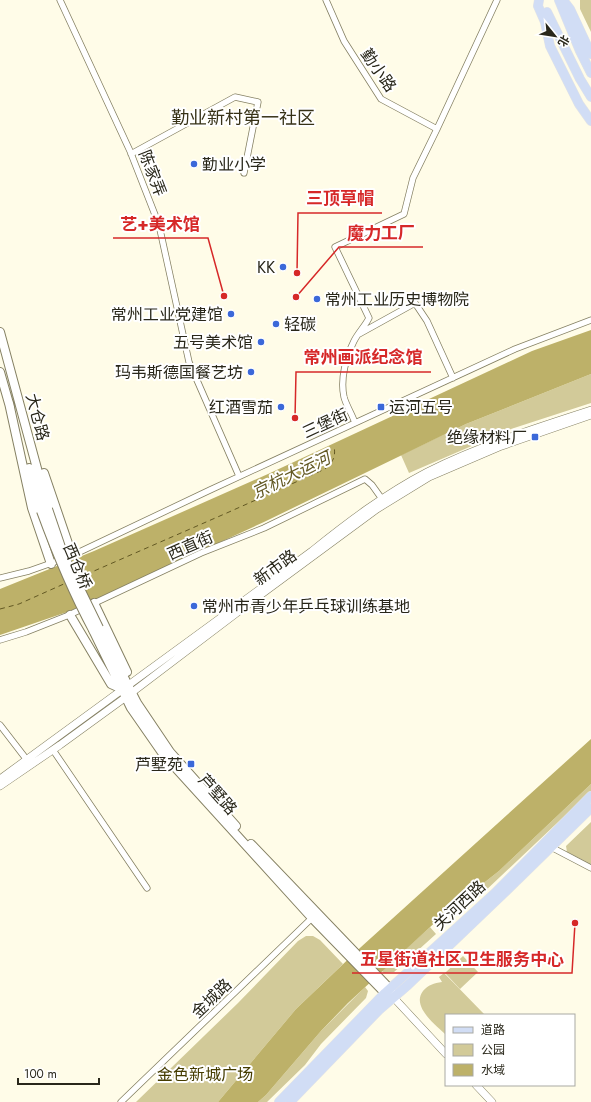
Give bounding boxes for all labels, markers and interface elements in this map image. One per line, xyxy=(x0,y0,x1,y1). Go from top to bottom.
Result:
north arrow xyxy=(535,16,575,56)
text: 北 xyxy=(554,32,573,50)
street label: 勤小路 xyxy=(355,44,402,97)
district label: 勤业新村第一社区 xyxy=(171,105,315,131)
street label: 陈家弄 xyxy=(133,147,172,200)
place label: 勤业小学 xyxy=(202,153,266,176)
marker: 勤业小学 xyxy=(189,159,199,169)
callout: 三顶草帽 xyxy=(298,184,382,213)
text: 三顶草帽 xyxy=(306,186,374,210)
callout: 艺+美术馆 xyxy=(113,209,208,238)
text: 艺+美术馆 xyxy=(120,212,200,236)
callout: 魔力工厂 xyxy=(339,218,423,247)
text: 魔力工厂 xyxy=(347,221,415,245)
place label: KK xyxy=(257,256,275,279)
marker: KK xyxy=(278,262,288,272)
place label: 常州工业历史博物院 xyxy=(325,288,469,311)
marker: 常州工业历史博物院 xyxy=(312,294,322,304)
place label: 常州工业党建馆 xyxy=(111,303,223,326)
marker: 常州工业党建馆 xyxy=(226,309,236,319)
place label: 轻碳 xyxy=(284,313,316,336)
marker: 轻碳 xyxy=(271,319,281,329)
place label: 五号美术馆 xyxy=(173,331,253,354)
marker: 五号美术馆 xyxy=(256,337,266,347)
callout: 常州画派纪念馆 xyxy=(296,343,431,372)
text: 常州画派纪念馆 xyxy=(304,345,423,369)
place label: 玛韦斯德国餐艺坊 xyxy=(115,361,243,384)
marker: 玛韦斯德国餐艺坊 xyxy=(246,367,256,377)
street label: 大仓路 xyxy=(20,391,55,443)
place label: 红酒雪茄 xyxy=(209,396,273,419)
place label: 运河五号 xyxy=(389,396,453,419)
marker: 红酒雪茄 xyxy=(276,402,286,412)
marker: 运河五号 xyxy=(376,402,386,412)
street label: 三堡街 xyxy=(299,403,352,444)
place label: 绝缘材料厂 xyxy=(447,426,527,449)
marker: 绝缘材料厂 xyxy=(530,432,540,442)
water label: 京杭大运河 xyxy=(248,444,337,504)
street label: 西直街 xyxy=(164,525,217,566)
street label: 西仓桥 xyxy=(58,540,98,593)
street label: 新市路 xyxy=(249,544,301,591)
place label: 常州市青少年乒乓球训练基地 xyxy=(202,595,410,618)
marker: 常州市青少年乒乓球训练基地 xyxy=(189,601,199,611)
place label: 芦墅苑 xyxy=(135,753,183,776)
marker: 芦墅苑 xyxy=(186,759,196,769)
street label: 芦墅路 xyxy=(193,769,242,820)
street label: 关河西路 xyxy=(428,875,491,936)
callout: 五星街道社区卫生服务中心 xyxy=(352,944,572,973)
text: 五星街道社区卫生服务中心 xyxy=(360,947,564,971)
street label: 金城路 xyxy=(186,973,237,1023)
legend xyxy=(445,1014,575,1086)
text: 道路 xyxy=(481,1021,505,1039)
text: 公园 xyxy=(481,1041,505,1059)
scale bar xyxy=(18,1060,99,1086)
text: 水域 xyxy=(481,1061,505,1079)
park label: 金色新城广场 xyxy=(157,1063,253,1086)
text: 100 m xyxy=(24,1065,57,1083)

